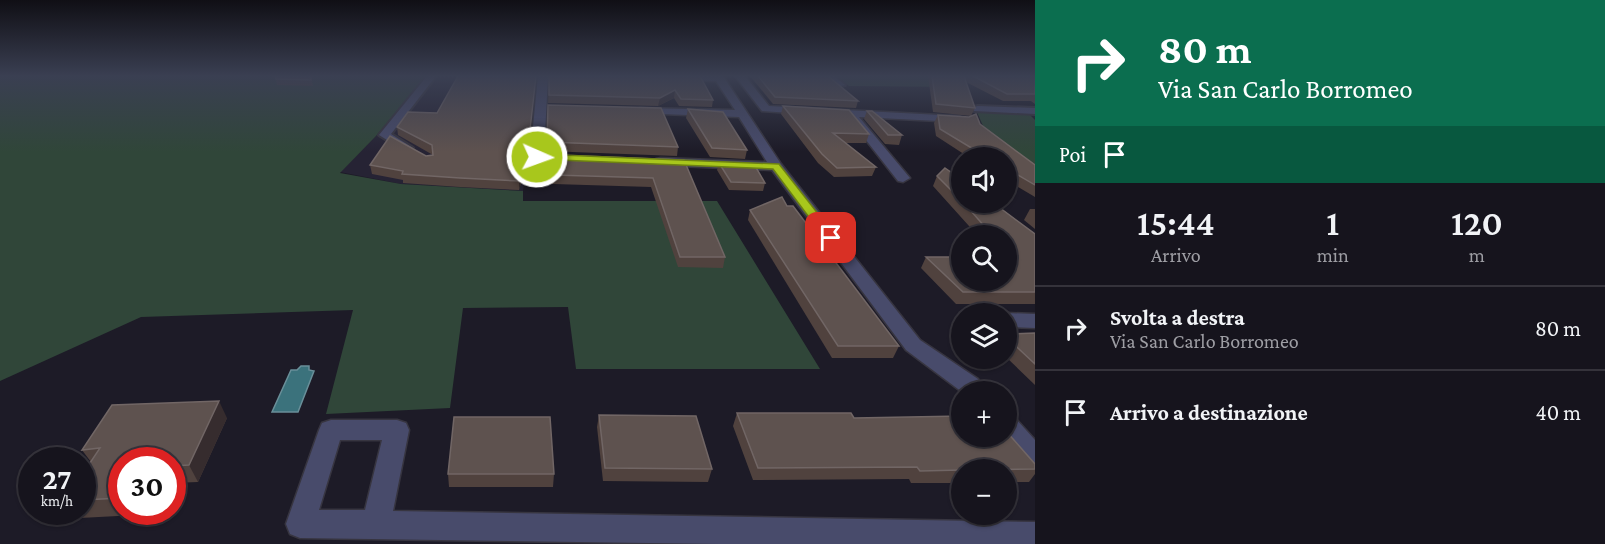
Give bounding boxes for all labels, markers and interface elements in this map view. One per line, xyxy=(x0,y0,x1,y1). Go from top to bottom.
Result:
icon: right xyxy=(1059,24,1137,102)
text: 80 m xyxy=(1158,25,1252,72)
text: Via San Carlo Borromeo xyxy=(1158,74,1413,104)
position arrow xyxy=(505,125,569,189)
icon: arrive xyxy=(1098,138,1131,171)
text: Poi xyxy=(1059,142,1086,167)
map controls xyxy=(951,147,1017,525)
button: sound xyxy=(951,147,1017,213)
text: 15:44 xyxy=(1137,203,1215,243)
text: 1 xyxy=(1326,203,1339,243)
text: 120 xyxy=(1451,203,1503,243)
pin xyxy=(805,212,856,263)
icon: arrive xyxy=(814,221,847,254)
button: search xyxy=(951,225,1017,291)
text: Arrivo xyxy=(1151,244,1201,266)
text: min xyxy=(1317,244,1349,266)
text: m xyxy=(1469,244,1485,266)
button: layers xyxy=(951,303,1017,369)
text: Svolta a destra xyxy=(1110,305,1245,330)
icon: right xyxy=(1059,312,1092,345)
text: 80 m xyxy=(1535,316,1581,341)
text: Via San Carlo Borromeo xyxy=(1110,330,1299,352)
button: + xyxy=(951,381,1017,447)
icon: arrive xyxy=(1059,396,1092,429)
text: Arrivo a destinazione xyxy=(1110,400,1308,425)
text: 40 m xyxy=(1536,400,1581,425)
speed limit sign: 30 xyxy=(108,447,186,525)
button: − xyxy=(951,459,1017,525)
text: 27 xyxy=(42,462,72,495)
text: km/h xyxy=(41,493,73,509)

